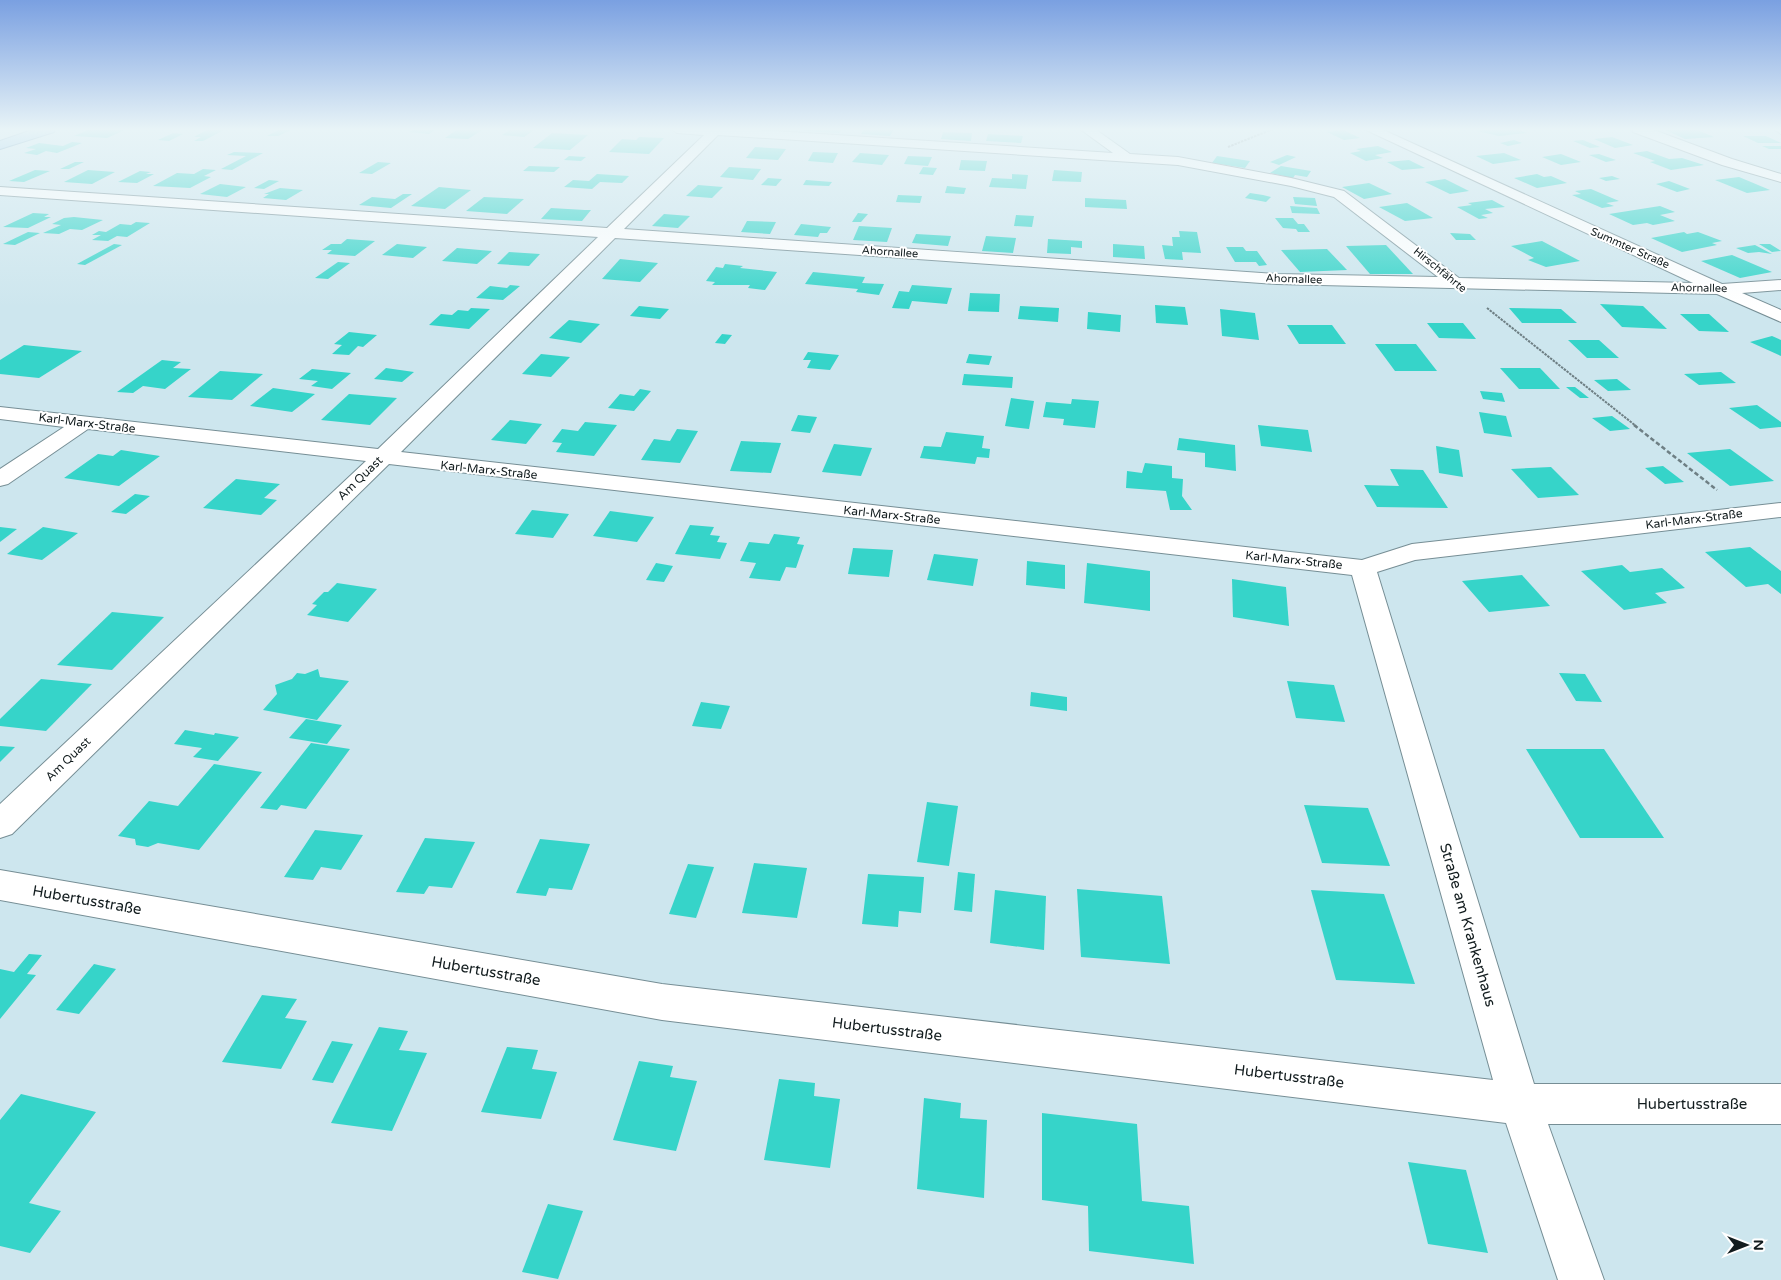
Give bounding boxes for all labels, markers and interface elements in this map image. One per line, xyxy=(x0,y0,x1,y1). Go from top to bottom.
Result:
street label: Summter Straße xyxy=(1589,225,1671,271)
street label: Ahornallee xyxy=(861,244,919,260)
street label: Hirschfährte xyxy=(1411,245,1469,295)
street label: Ahornallee xyxy=(1266,272,1322,286)
street label: Ahornallee xyxy=(1671,281,1727,295)
street label: Karl-Marx-Straße xyxy=(38,410,136,436)
street label: Am Quast xyxy=(335,453,386,503)
street label: Karl-Marx-Straße xyxy=(440,458,538,482)
street label: Karl-Marx-Straße xyxy=(843,503,941,527)
street label: Karl-Marx-Straße xyxy=(1645,506,1743,532)
street label: Karl-Marx-Straße xyxy=(1245,548,1343,572)
street label: Am Quast xyxy=(43,734,94,784)
street label: Straße am Krankenhaus xyxy=(1436,841,1500,1009)
street label: Hubertusstraße xyxy=(31,882,143,918)
street label: Hubertusstraße xyxy=(430,953,542,989)
street label: Hubertusstraße xyxy=(831,1013,943,1045)
street label: Hubertusstraße xyxy=(1233,1060,1345,1092)
street label: Hubertusstraße xyxy=(1637,1095,1747,1113)
north arrow xyxy=(1721,1220,1771,1270)
text: N xyxy=(1750,1239,1767,1251)

